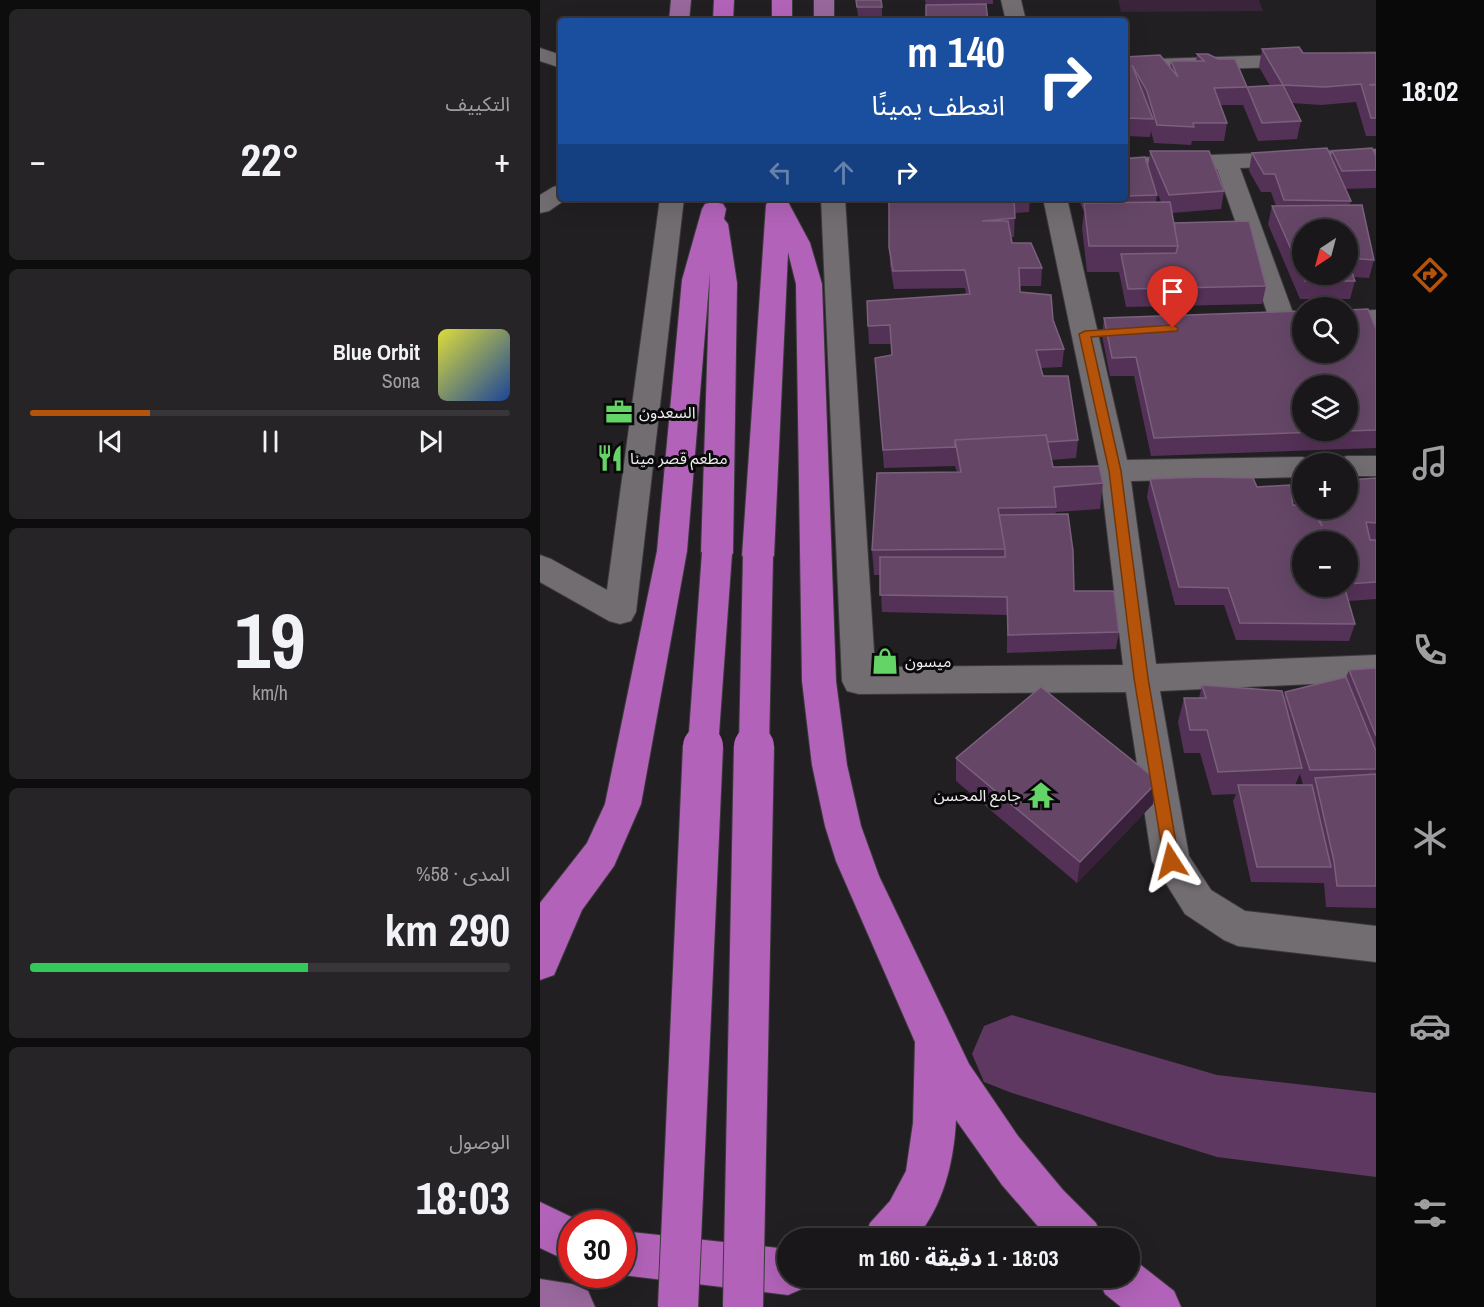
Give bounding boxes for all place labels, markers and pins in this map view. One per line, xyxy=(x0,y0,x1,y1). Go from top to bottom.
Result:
pin xyxy=(1147,266,1198,328)
office icon: السعدون xyxy=(604,397,634,427)
place label: السعدون xyxy=(639,401,696,423)
restaurant icon: مطعم قصر مينا xyxy=(595,443,625,473)
place label: مطعم قصر مينا xyxy=(630,447,728,471)
shop icon: ميسون xyxy=(870,646,900,676)
place label: ميسون xyxy=(905,650,951,672)
temple icon: جامع المحسن xyxy=(1026,780,1056,810)
place label: جامع المحسن xyxy=(934,784,1021,808)

